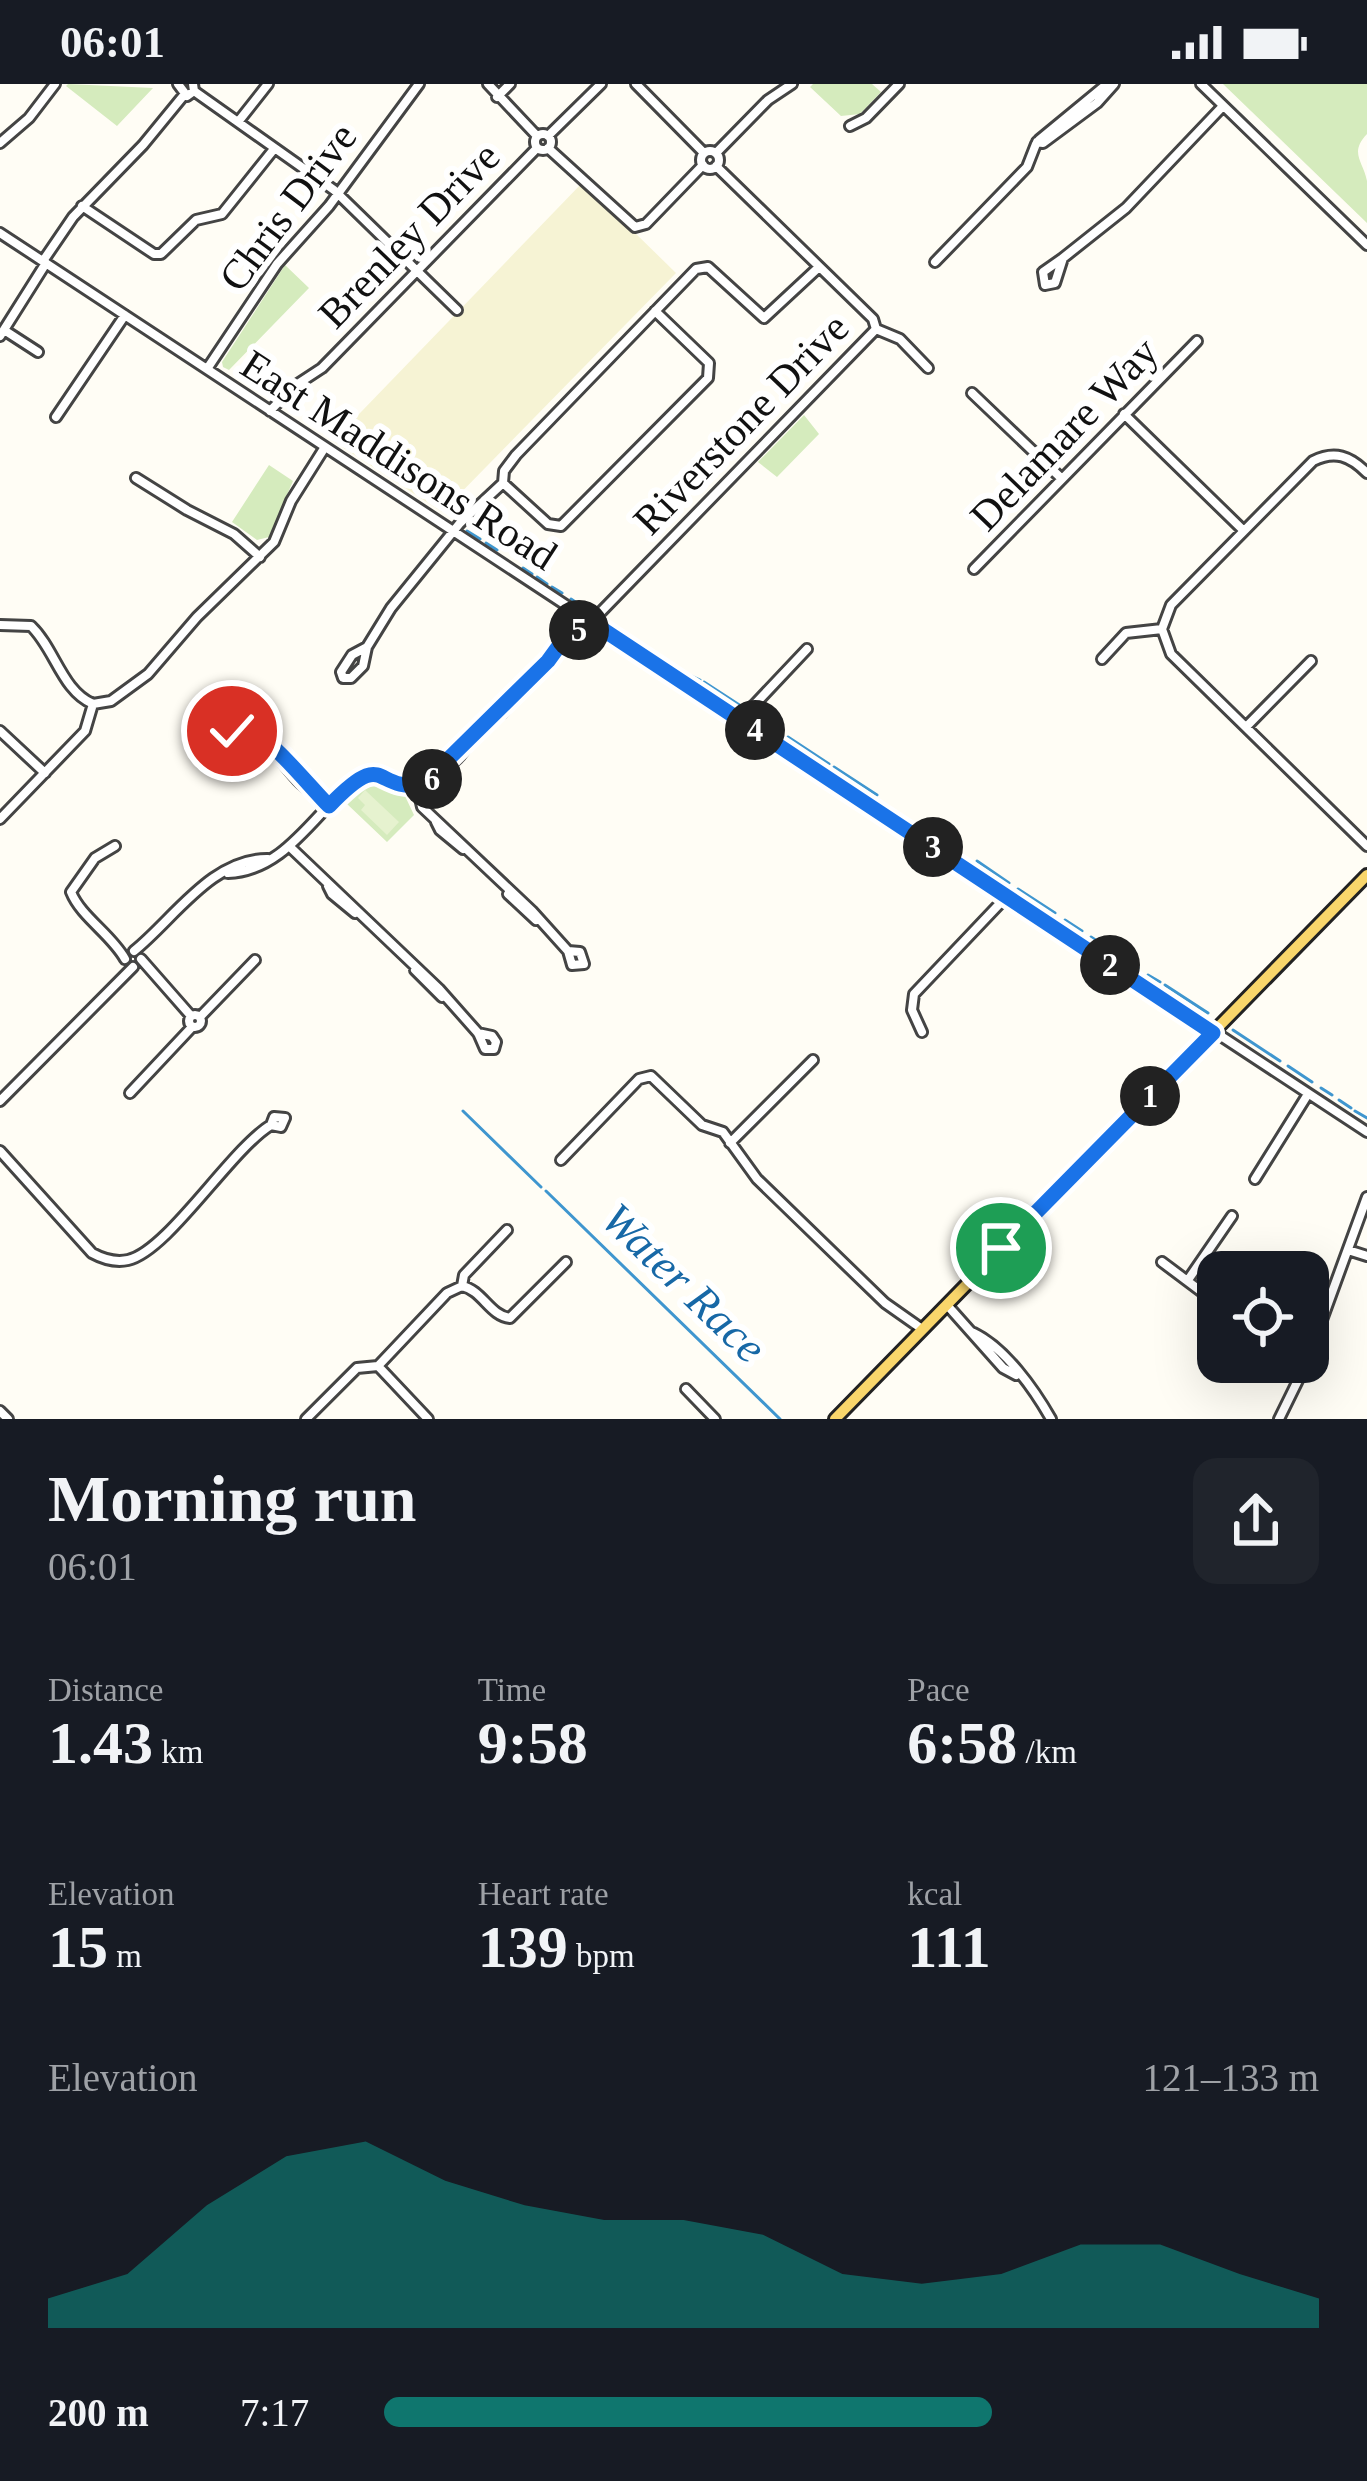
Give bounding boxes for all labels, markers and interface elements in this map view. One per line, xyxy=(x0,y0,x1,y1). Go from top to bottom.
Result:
text: 06:01 xyxy=(60,17,165,67)
street label: Chris Drive xyxy=(210,114,366,300)
street label: Brenley Drive xyxy=(309,133,509,337)
street label: Riverstone Drive xyxy=(624,304,858,544)
street label: Delamare Way xyxy=(961,329,1167,539)
street label: East Maddisons Road xyxy=(233,341,565,579)
pin: 5 xyxy=(549,600,609,660)
text: 5 xyxy=(571,612,587,648)
pin xyxy=(181,680,283,782)
icon: check xyxy=(199,698,265,764)
pin: 4 xyxy=(725,700,785,760)
text: 4 xyxy=(747,712,763,748)
pin: 6 xyxy=(402,749,462,809)
text: 6 xyxy=(424,761,440,797)
pin: 3 xyxy=(903,817,963,877)
text: 3 xyxy=(925,829,941,865)
pin: 2 xyxy=(1080,935,1140,995)
text: 2 xyxy=(1102,947,1118,983)
pin: 1 xyxy=(1120,1066,1180,1126)
text: 1 xyxy=(1142,1078,1158,1114)
water label: Water Race xyxy=(592,1193,776,1373)
pin xyxy=(950,1197,1052,1299)
icon: arrive xyxy=(968,1215,1034,1281)
map controls xyxy=(1197,1251,1329,1383)
button: locate xyxy=(1197,1251,1329,1383)
button: share xyxy=(1193,1458,1319,1584)
text: Morning run xyxy=(48,1462,417,1535)
text: 06:01 xyxy=(48,1545,137,1588)
text: Distance xyxy=(48,1672,163,1708)
text: Time xyxy=(478,1672,546,1708)
text: Pace xyxy=(907,1672,970,1708)
text: 1.43 xyxy=(48,1710,153,1776)
text: 9:58 xyxy=(478,1710,588,1776)
text: 6:58 xyxy=(907,1710,1017,1776)
text: km xyxy=(153,1734,203,1770)
text: /km xyxy=(1017,1734,1077,1770)
text: Elevation xyxy=(48,1876,174,1912)
text: Heart rate xyxy=(478,1876,609,1912)
text: kcal xyxy=(907,1876,962,1912)
text: 15 xyxy=(48,1914,108,1980)
text: 139 xyxy=(478,1914,568,1980)
text: 111 xyxy=(907,1914,991,1980)
text: m xyxy=(108,1938,142,1974)
text: bpm xyxy=(568,1938,635,1974)
text: Elevation xyxy=(48,2056,197,2099)
text: 121–133 m xyxy=(1142,2056,1319,2099)
text: 200 m xyxy=(48,2391,149,2434)
text: 7:17 xyxy=(240,2391,309,2434)

